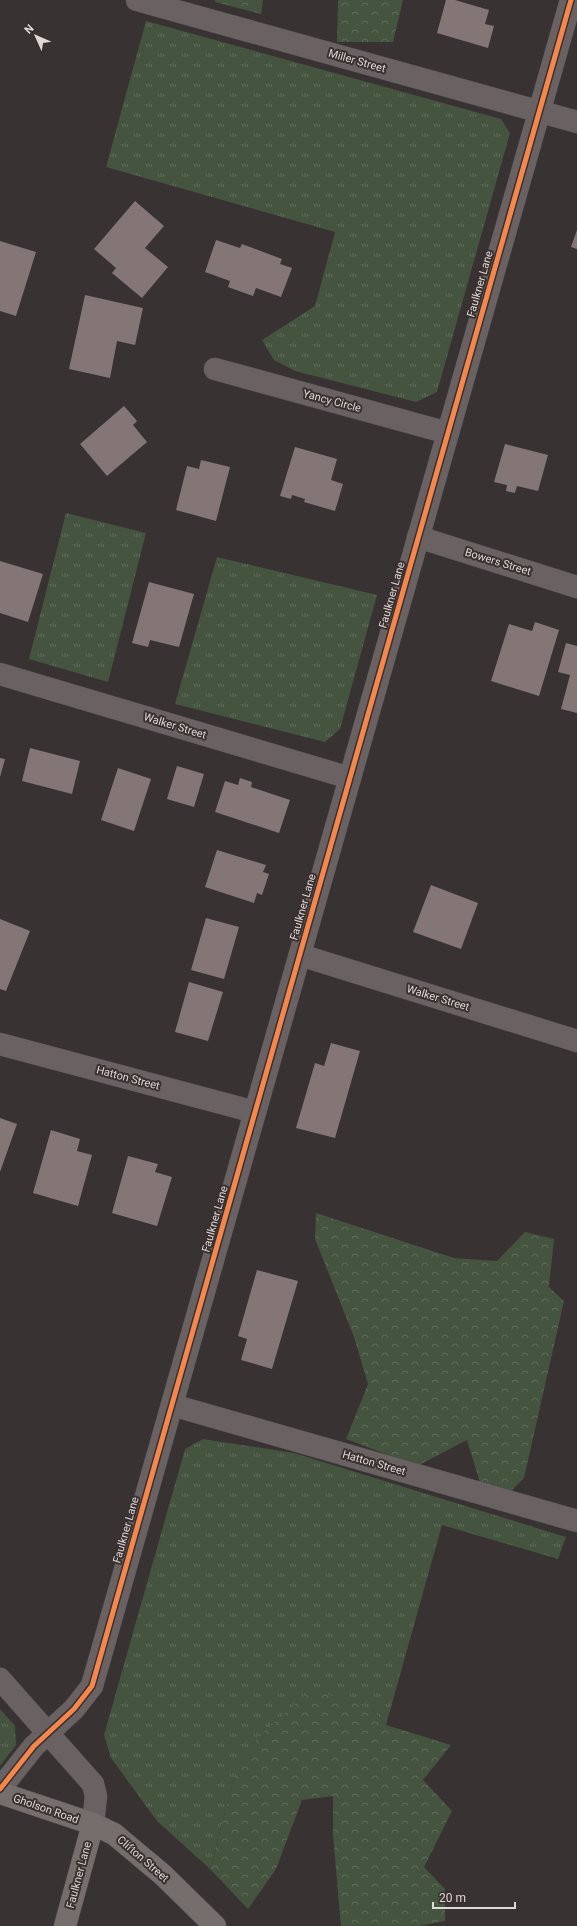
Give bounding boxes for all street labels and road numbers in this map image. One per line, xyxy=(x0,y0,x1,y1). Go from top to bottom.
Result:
street label: Miller Street xyxy=(327,47,388,75)
street label: Faulkner Lane xyxy=(464,249,496,319)
street label: Yancy Circle xyxy=(301,387,363,415)
street label: Bowers Street xyxy=(463,546,533,578)
street label: Faulkner Lane xyxy=(376,560,408,630)
street label: Walker Street xyxy=(142,710,208,742)
street label: Faulkner Lane xyxy=(287,872,319,942)
street label: Walker Street xyxy=(405,982,471,1014)
street label: Hatton Street xyxy=(95,1063,161,1093)
street label: Faulkner Lane xyxy=(199,1184,231,1254)
street label: Hatton Street xyxy=(341,1448,407,1478)
street label: Faulkner Lane xyxy=(110,1495,142,1565)
street label: Gholson Road xyxy=(11,1792,81,1826)
street label: Clifton Street xyxy=(115,1833,172,1885)
street label: Faulkner Lane xyxy=(64,1840,94,1910)

